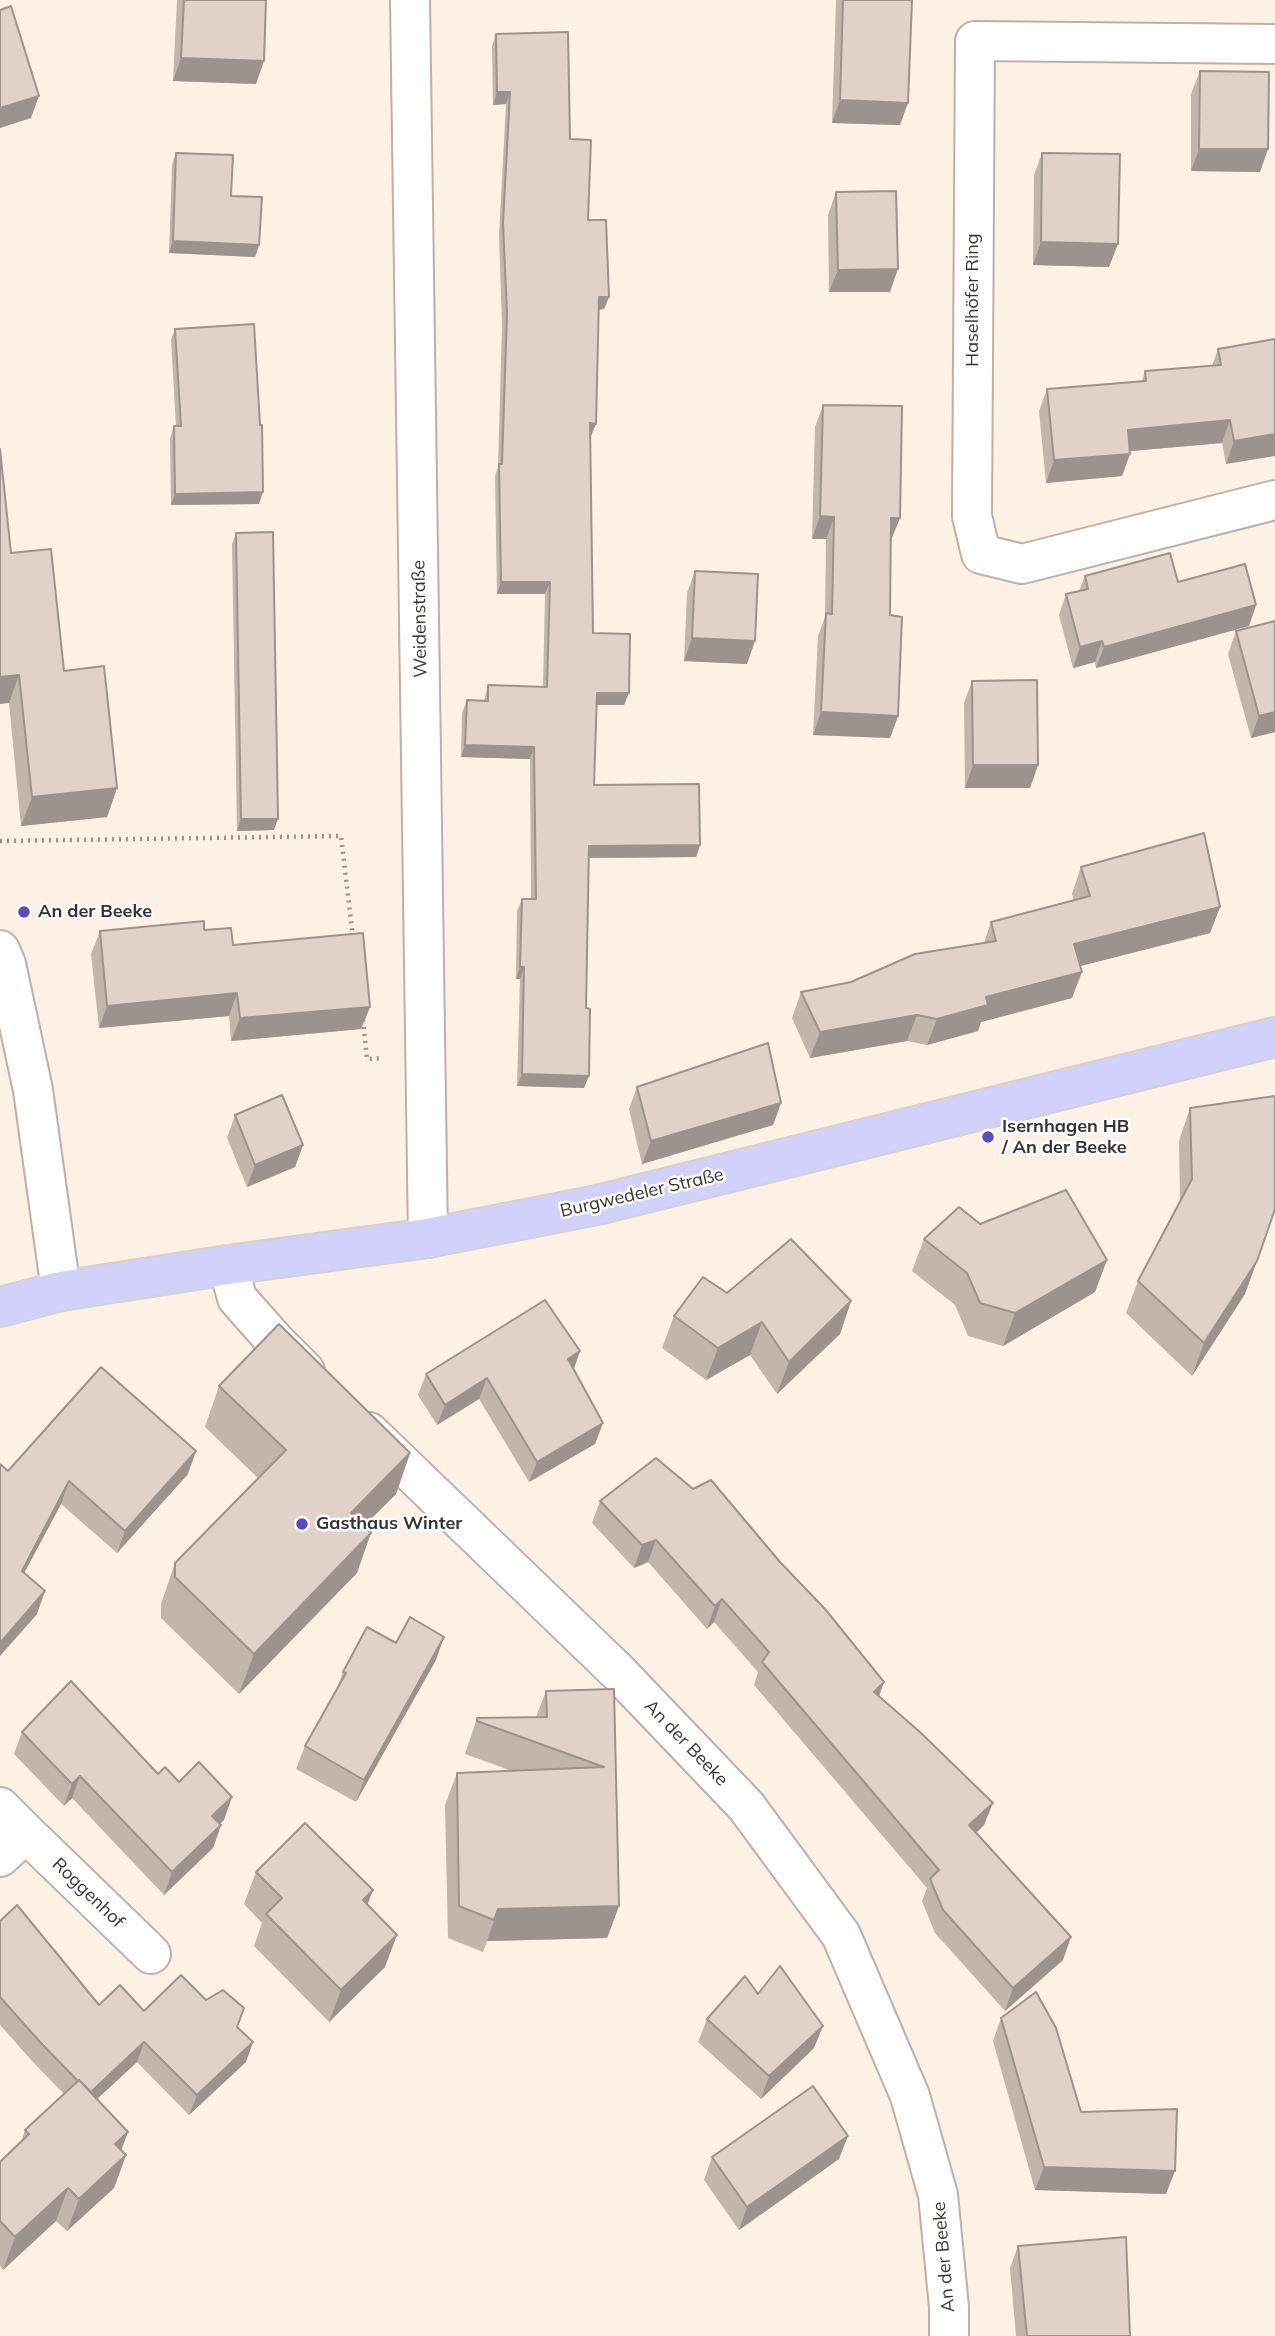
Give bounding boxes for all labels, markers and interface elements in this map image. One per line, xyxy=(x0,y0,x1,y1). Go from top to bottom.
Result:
street label: Haselhöfer Ring xyxy=(962,233,984,367)
street label: Weidenstraße xyxy=(408,560,432,678)
place label: An der Beeke xyxy=(38,901,152,923)
marker: An der Beeke xyxy=(16,904,32,920)
place label: Isernhagen HB / An der Beeke xyxy=(1002,1116,1129,1158)
marker: Isernhagen HB / An der Beeke xyxy=(980,1129,996,1145)
street label: Burgwedeler Straße xyxy=(558,1164,726,1222)
place label: Gasthaus Winter xyxy=(316,1513,462,1535)
marker: Gasthaus Winter xyxy=(294,1516,310,1532)
street label: An der Beeke xyxy=(640,1696,732,1790)
street label: Roggenhof xyxy=(48,1853,128,1933)
street label: An der Beeke xyxy=(928,2201,960,2313)

